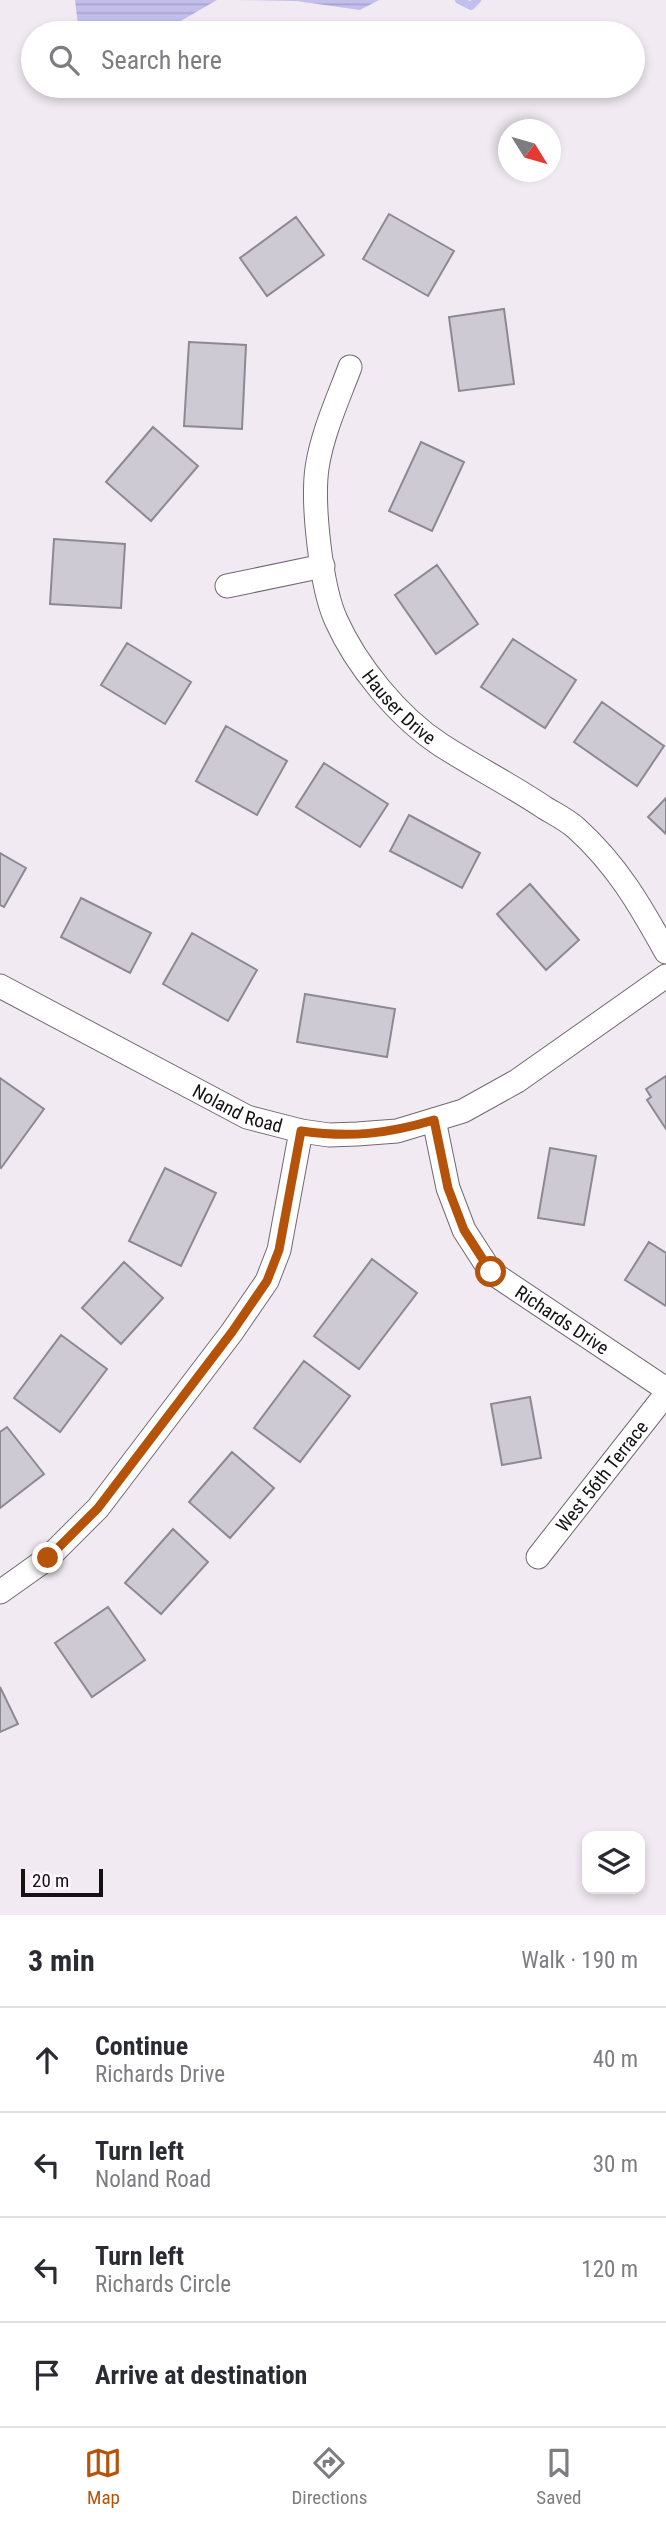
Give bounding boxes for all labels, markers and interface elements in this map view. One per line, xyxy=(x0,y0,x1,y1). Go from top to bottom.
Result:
search box xyxy=(21,21,645,98)
icon: search xyxy=(45,41,83,79)
text: Search here xyxy=(101,45,222,75)
north arrow xyxy=(498,119,561,182)
street label: Hauser Drive xyxy=(357,665,441,749)
street label: Noland Road xyxy=(189,1079,285,1137)
route start xyxy=(475,1256,506,1287)
street label: Richards Drive xyxy=(511,1280,613,1359)
street label: West 56th Terrace xyxy=(551,1416,652,1536)
route end xyxy=(32,1542,63,1573)
map controls xyxy=(582,1831,645,1894)
button: layers xyxy=(582,1831,645,1894)
scale bar xyxy=(21,1866,103,1898)
text: 20 m xyxy=(32,1869,69,1892)
text: 3 min xyxy=(28,1943,95,1978)
text: Walk · 190 m xyxy=(521,1947,638,1974)
text: Continue xyxy=(95,2031,188,2061)
icon: ahead xyxy=(28,2041,66,2079)
text: 40 m xyxy=(593,2046,638,2073)
text: Richards Drive xyxy=(95,2061,225,2088)
text: Turn left xyxy=(95,2136,184,2166)
icon: left xyxy=(28,2146,66,2184)
text: 30 m xyxy=(593,2151,638,2178)
text: Noland Road xyxy=(95,2166,211,2193)
text: Turn left xyxy=(95,2241,184,2271)
icon: left xyxy=(28,2251,66,2289)
text: 120 m xyxy=(581,2256,638,2283)
text: Richards Circle xyxy=(95,2271,231,2298)
icon: arrive xyxy=(28,2356,66,2394)
text: Arrive at destination xyxy=(95,2360,307,2390)
tab: Map xyxy=(84,2444,122,2509)
tab: Directions xyxy=(291,2444,367,2509)
tab: Saved xyxy=(536,2444,582,2509)

